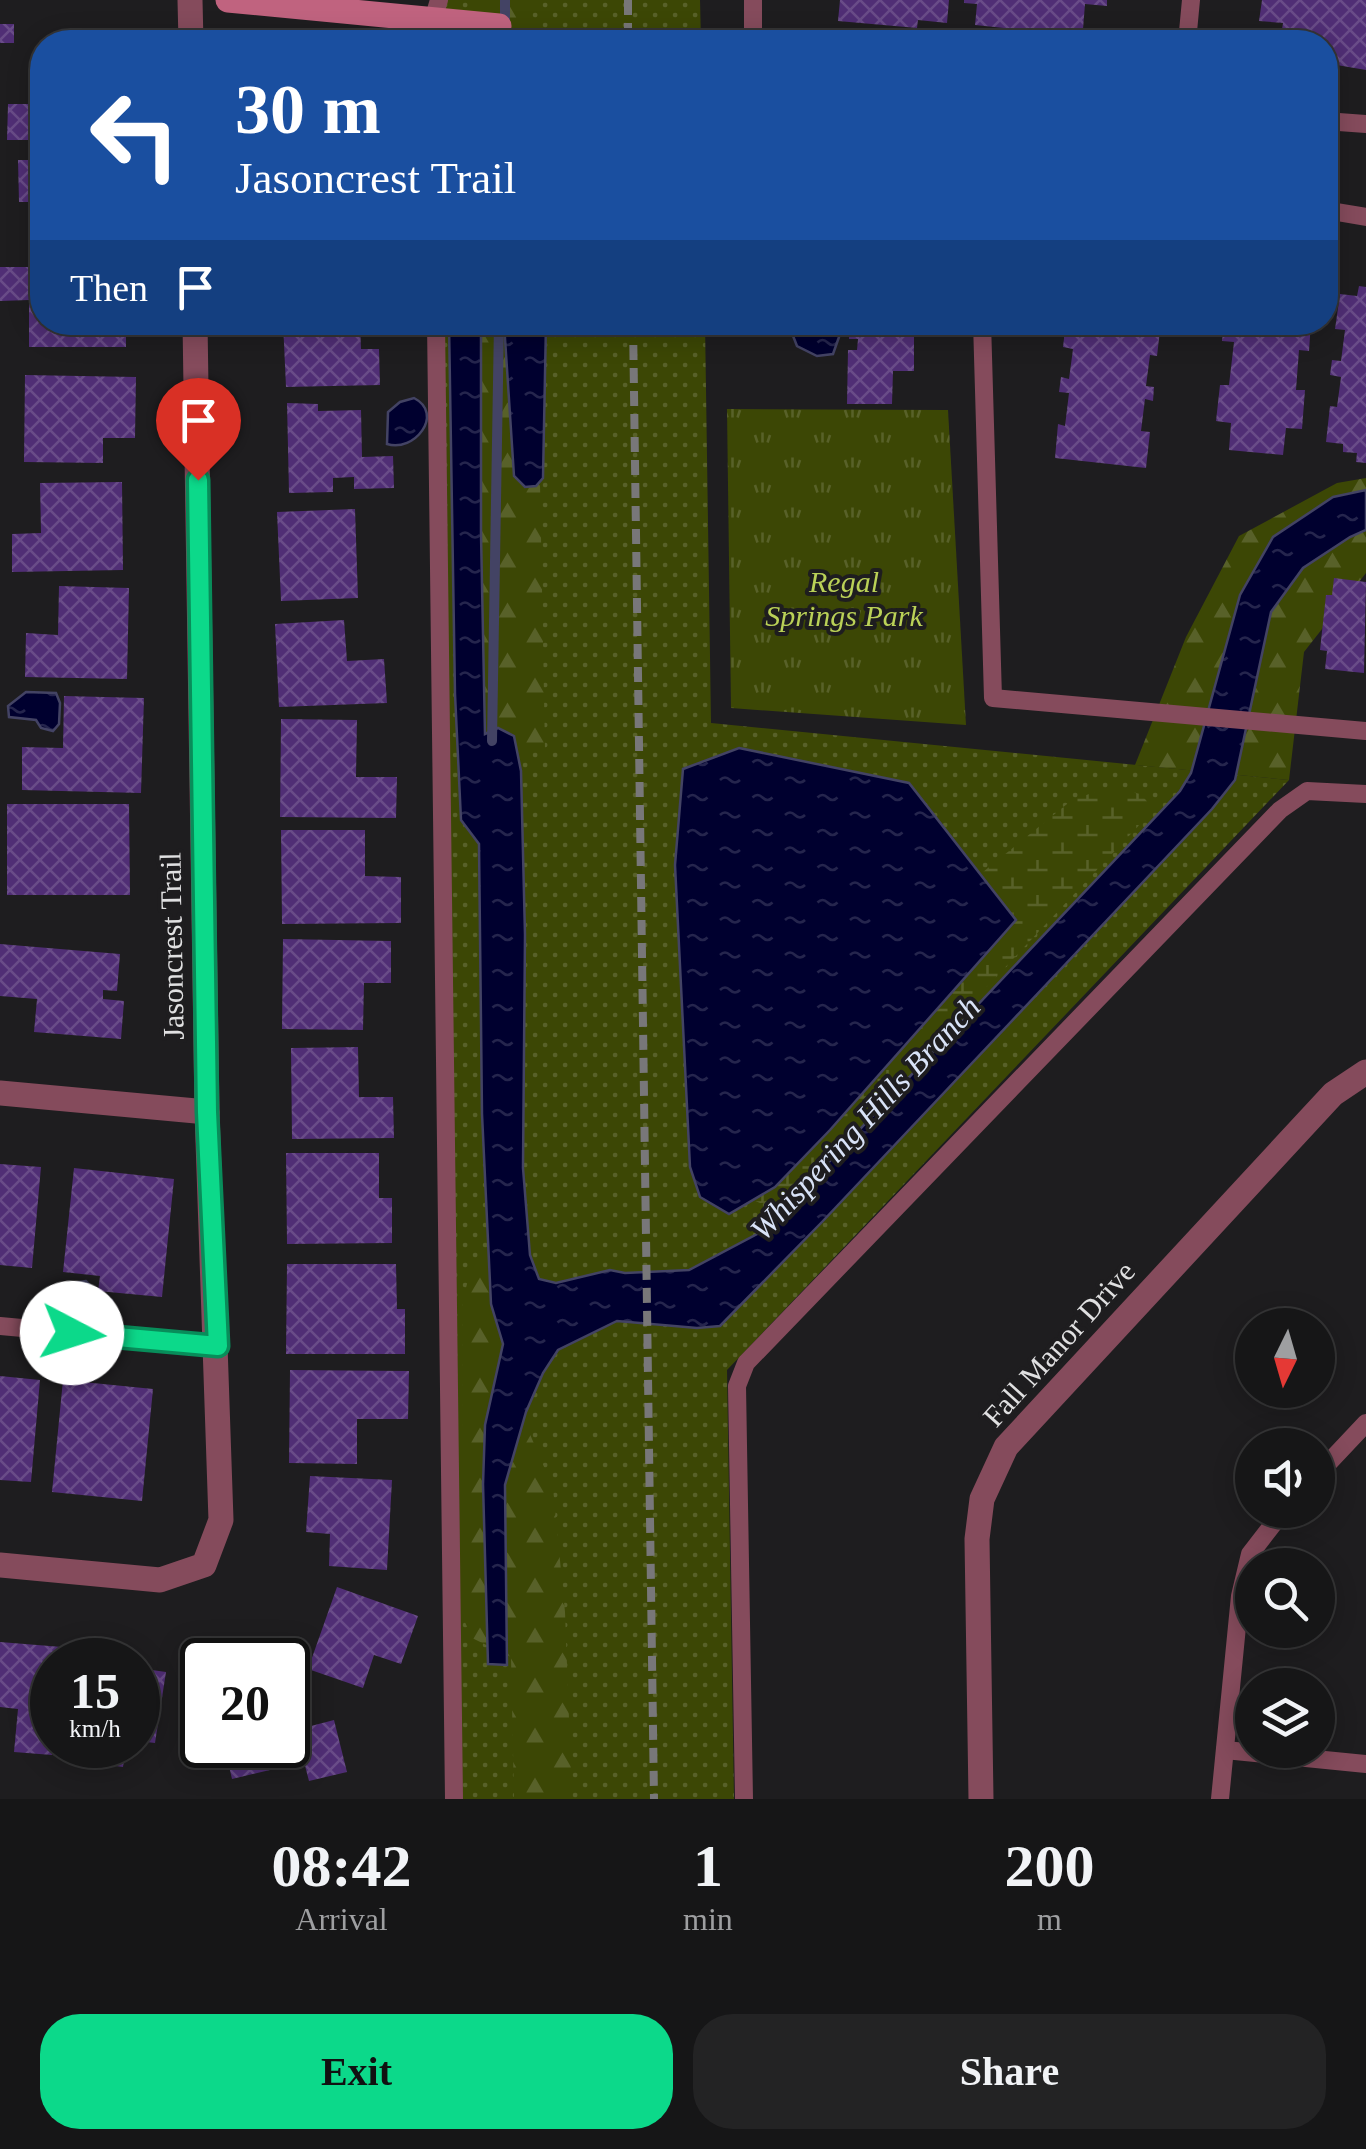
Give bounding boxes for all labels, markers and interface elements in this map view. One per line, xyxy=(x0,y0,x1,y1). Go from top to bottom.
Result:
icon: left xyxy=(70,70,200,200)
text: 30 m xyxy=(235,71,381,148)
text: Jasoncrest Trail xyxy=(235,153,516,203)
icon: arrive xyxy=(168,260,223,315)
text: Then xyxy=(70,267,148,309)
pin xyxy=(156,378,241,481)
icon: arrive xyxy=(171,393,226,448)
park label: Regal Springs Park xyxy=(765,565,923,632)
street label: Jasoncrest Trail xyxy=(153,852,190,1040)
water label: Whispering Hills Branch xyxy=(743,989,987,1247)
street label: Fall Manor Drive xyxy=(976,1255,1141,1433)
position arrow xyxy=(20,1281,124,1385)
north arrow xyxy=(1235,1308,1335,1408)
map controls xyxy=(1235,1308,1335,1768)
button: sound xyxy=(1235,1428,1335,1528)
button: search xyxy=(1235,1548,1335,1648)
speed limit sign: 20 xyxy=(180,1638,310,1768)
text: 15 xyxy=(70,1663,120,1719)
button: layers xyxy=(1235,1668,1335,1768)
text: km/h xyxy=(69,1715,121,1742)
text: 08:42 xyxy=(272,1833,412,1899)
text: 1 xyxy=(693,1833,723,1899)
text: 200 xyxy=(1004,1833,1094,1899)
text: Arrival xyxy=(295,1901,388,1937)
text: min xyxy=(683,1901,733,1937)
text: m xyxy=(1037,1901,1062,1937)
button: Exit xyxy=(40,2014,673,2129)
button: Share xyxy=(693,2014,1326,2129)

